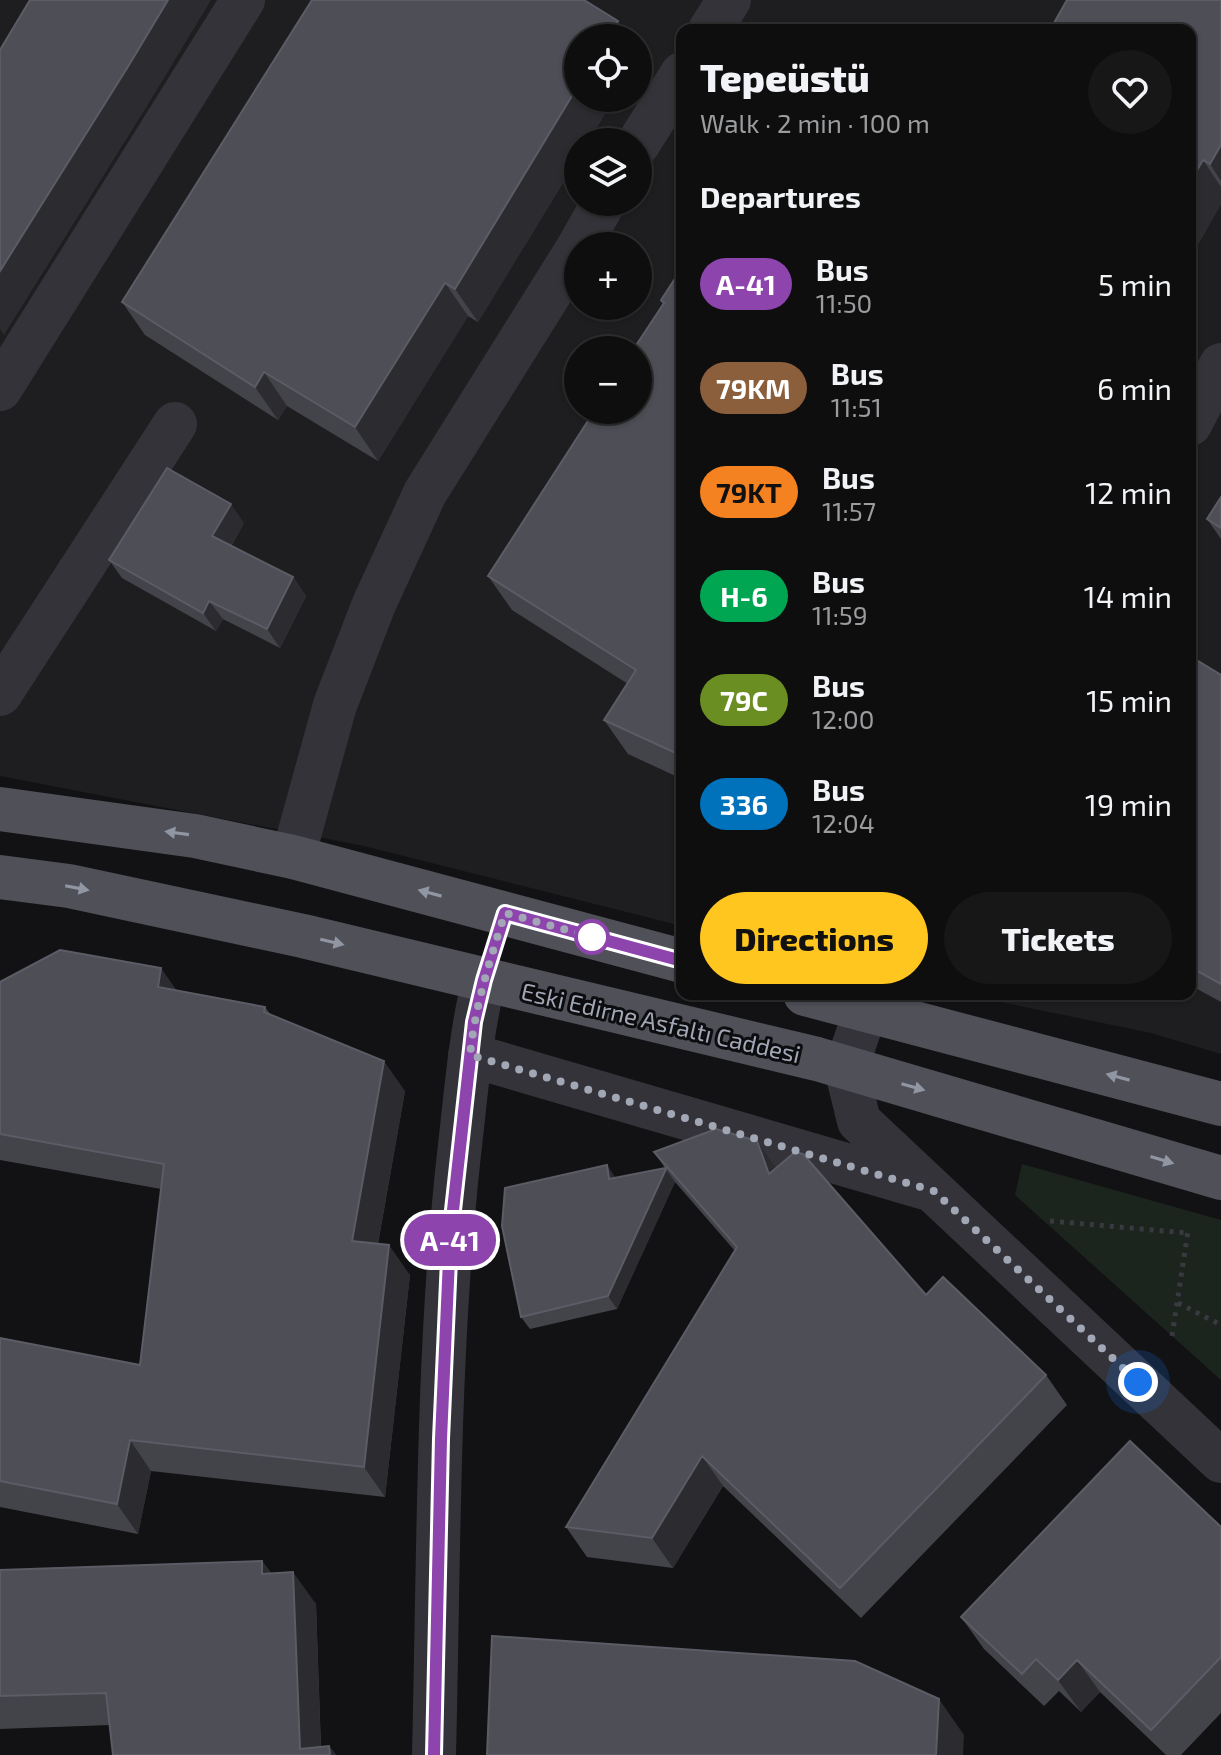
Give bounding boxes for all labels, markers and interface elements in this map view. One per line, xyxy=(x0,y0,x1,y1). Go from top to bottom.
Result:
map controls xyxy=(564,24,652,424)
button: locate xyxy=(564,24,652,112)
button: heart xyxy=(1088,50,1172,134)
text: Tepeüstü xyxy=(700,54,870,100)
text: Walk · 2 min · 100 m xyxy=(700,107,930,138)
button: layers xyxy=(564,128,652,216)
text: Departures xyxy=(700,178,861,214)
button: + xyxy=(564,232,652,320)
text: Bus xyxy=(816,251,869,287)
text: 5 min xyxy=(1098,266,1172,302)
text: A-41 xyxy=(716,267,776,301)
text: 11:50 xyxy=(816,287,872,318)
button: − xyxy=(564,336,652,424)
text: Bus xyxy=(831,355,884,391)
text: 6 min xyxy=(1097,370,1172,406)
text: 79KM xyxy=(716,371,791,405)
text: 11:51 xyxy=(831,391,882,422)
text: Bus xyxy=(822,459,875,495)
text: 12 min xyxy=(1085,474,1172,510)
text: 79KT xyxy=(716,475,782,509)
text: 11:57 xyxy=(822,495,876,526)
text: Bus xyxy=(812,563,865,599)
text: 14 min xyxy=(1084,578,1172,614)
text: H-6 xyxy=(720,579,768,613)
text: 11:59 xyxy=(812,599,868,630)
text: Bus xyxy=(812,667,865,703)
text: 15 min xyxy=(1086,682,1172,718)
text: 79C xyxy=(720,683,768,717)
text: 12:00 xyxy=(812,703,874,734)
text: Bus xyxy=(812,771,865,807)
text: 19 min xyxy=(1085,786,1172,822)
text: 336 xyxy=(720,787,768,821)
text: 12:04 xyxy=(812,807,875,838)
one-way arrow xyxy=(164,826,189,839)
one-way arrow xyxy=(65,883,90,895)
one-way arrow xyxy=(417,887,442,899)
button: Directions xyxy=(700,892,928,984)
button: Tickets xyxy=(944,892,1172,984)
unlabelled marker xyxy=(575,920,609,954)
one-way arrow xyxy=(319,936,344,949)
street label: Eski Edirne Asfaltı Caddesi xyxy=(519,976,803,1068)
one-way arrow xyxy=(1106,1071,1131,1083)
one-way arrow xyxy=(901,1081,925,1094)
one-way arrow xyxy=(1151,1154,1175,1167)
line badge: A-41 xyxy=(394,1214,506,1266)
text: A-41 xyxy=(420,1223,480,1257)
your location xyxy=(1118,1362,1158,1402)

